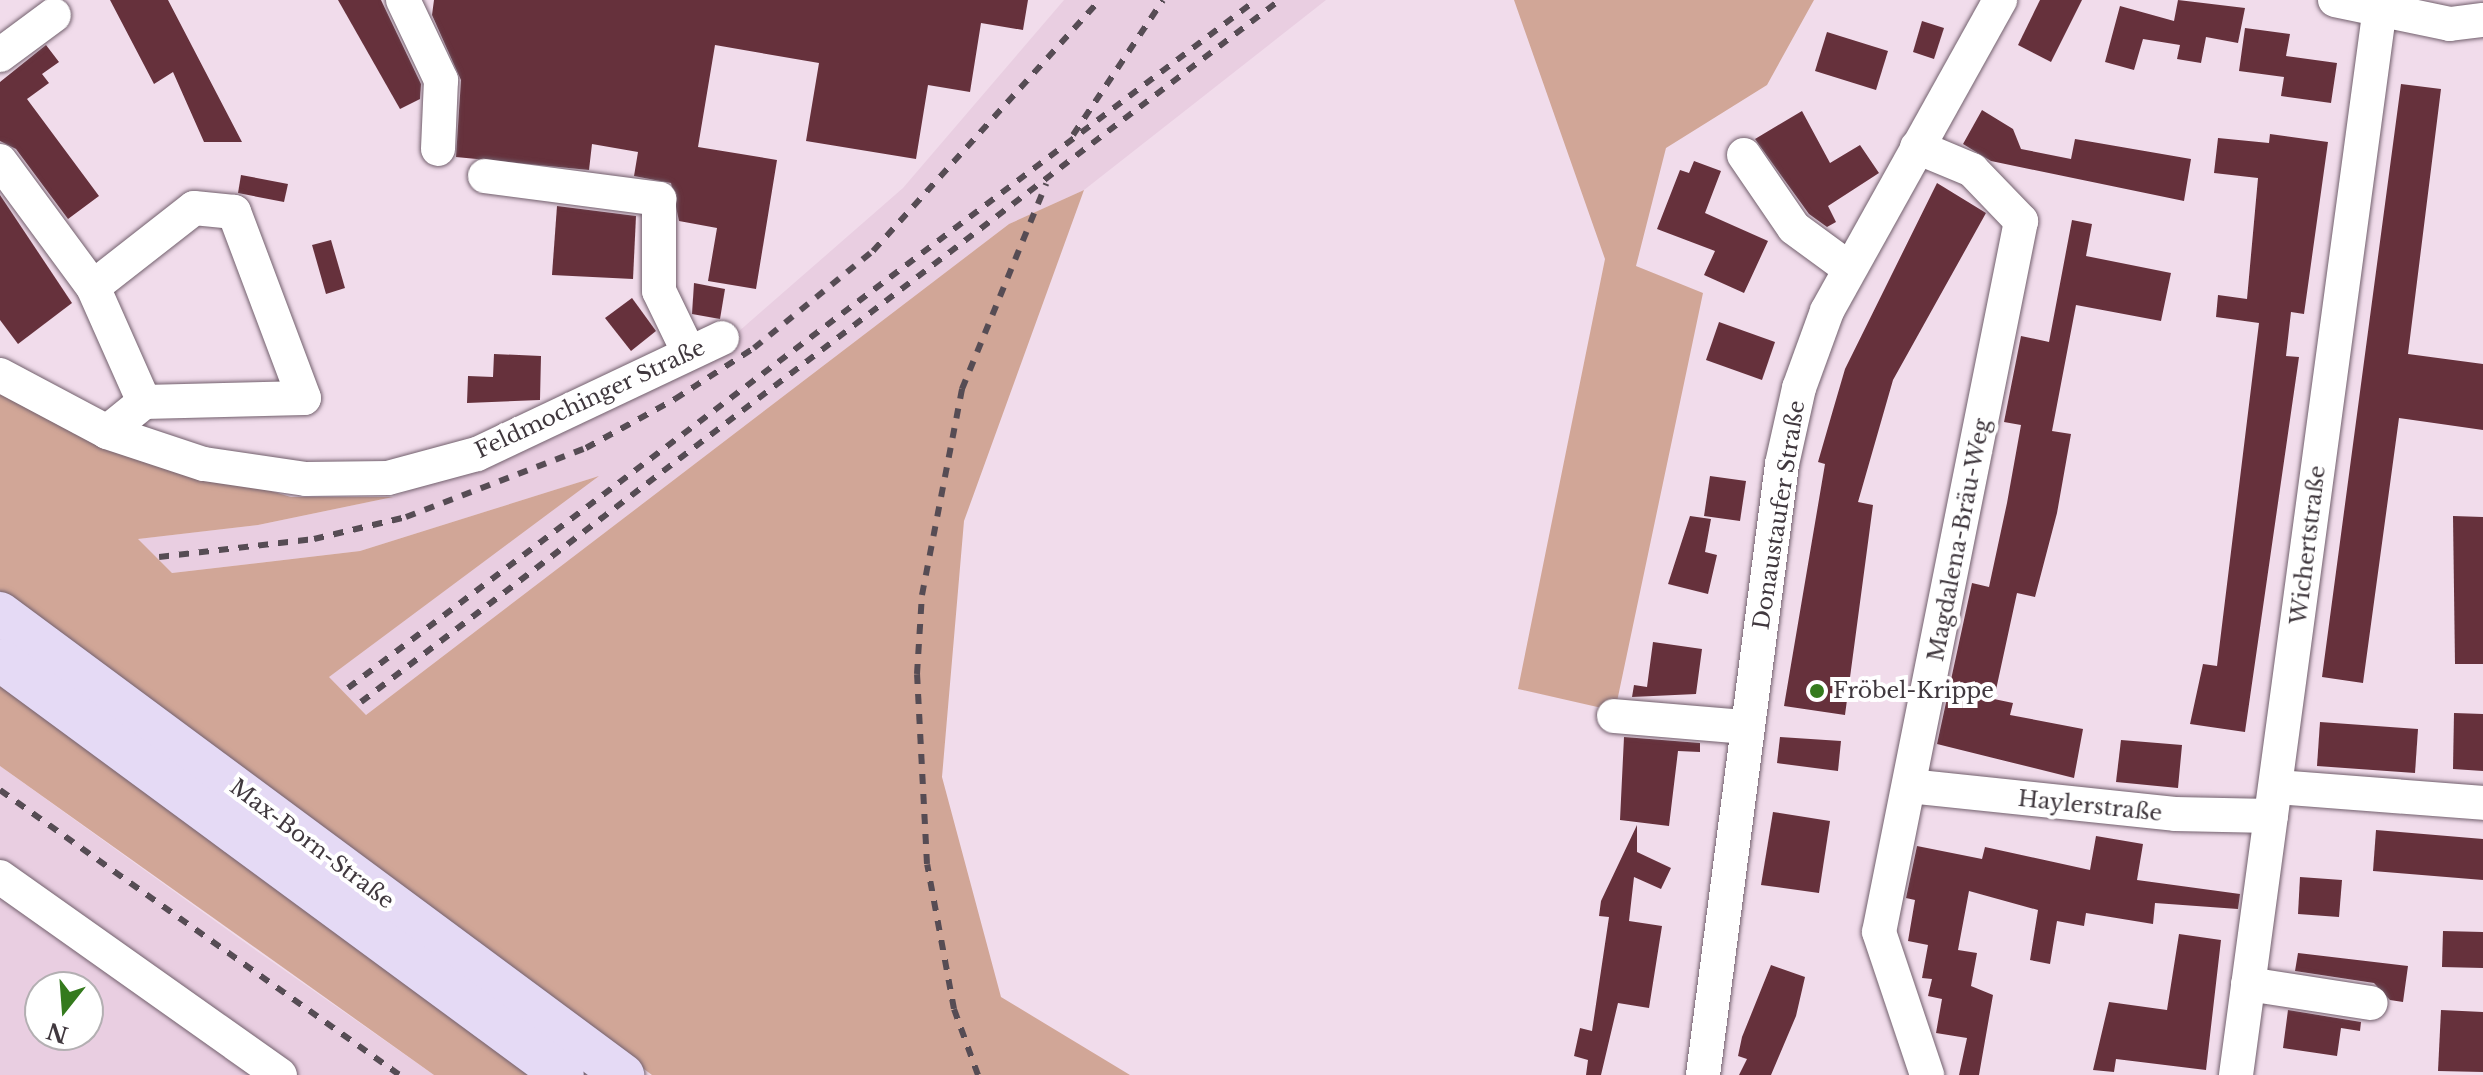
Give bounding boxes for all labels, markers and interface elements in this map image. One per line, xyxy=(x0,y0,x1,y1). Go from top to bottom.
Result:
street label: Feldmochinger Straße xyxy=(471,334,709,464)
street label: Donaustaufer Straße xyxy=(1748,398,1810,632)
street label: Magdalena-Bräu-Weg xyxy=(1922,416,1996,664)
street label: Wichertstraße xyxy=(2285,464,2331,626)
place label: Fröbel-Krippe xyxy=(1833,678,1994,704)
marker: Fröbel-Krippe xyxy=(1808,682,1826,700)
street label: Max-Born-Straße xyxy=(225,774,399,914)
street label: Haylerstraße xyxy=(2017,785,2163,827)
north arrow xyxy=(24,971,104,1051)
text: N xyxy=(44,1017,71,1048)

